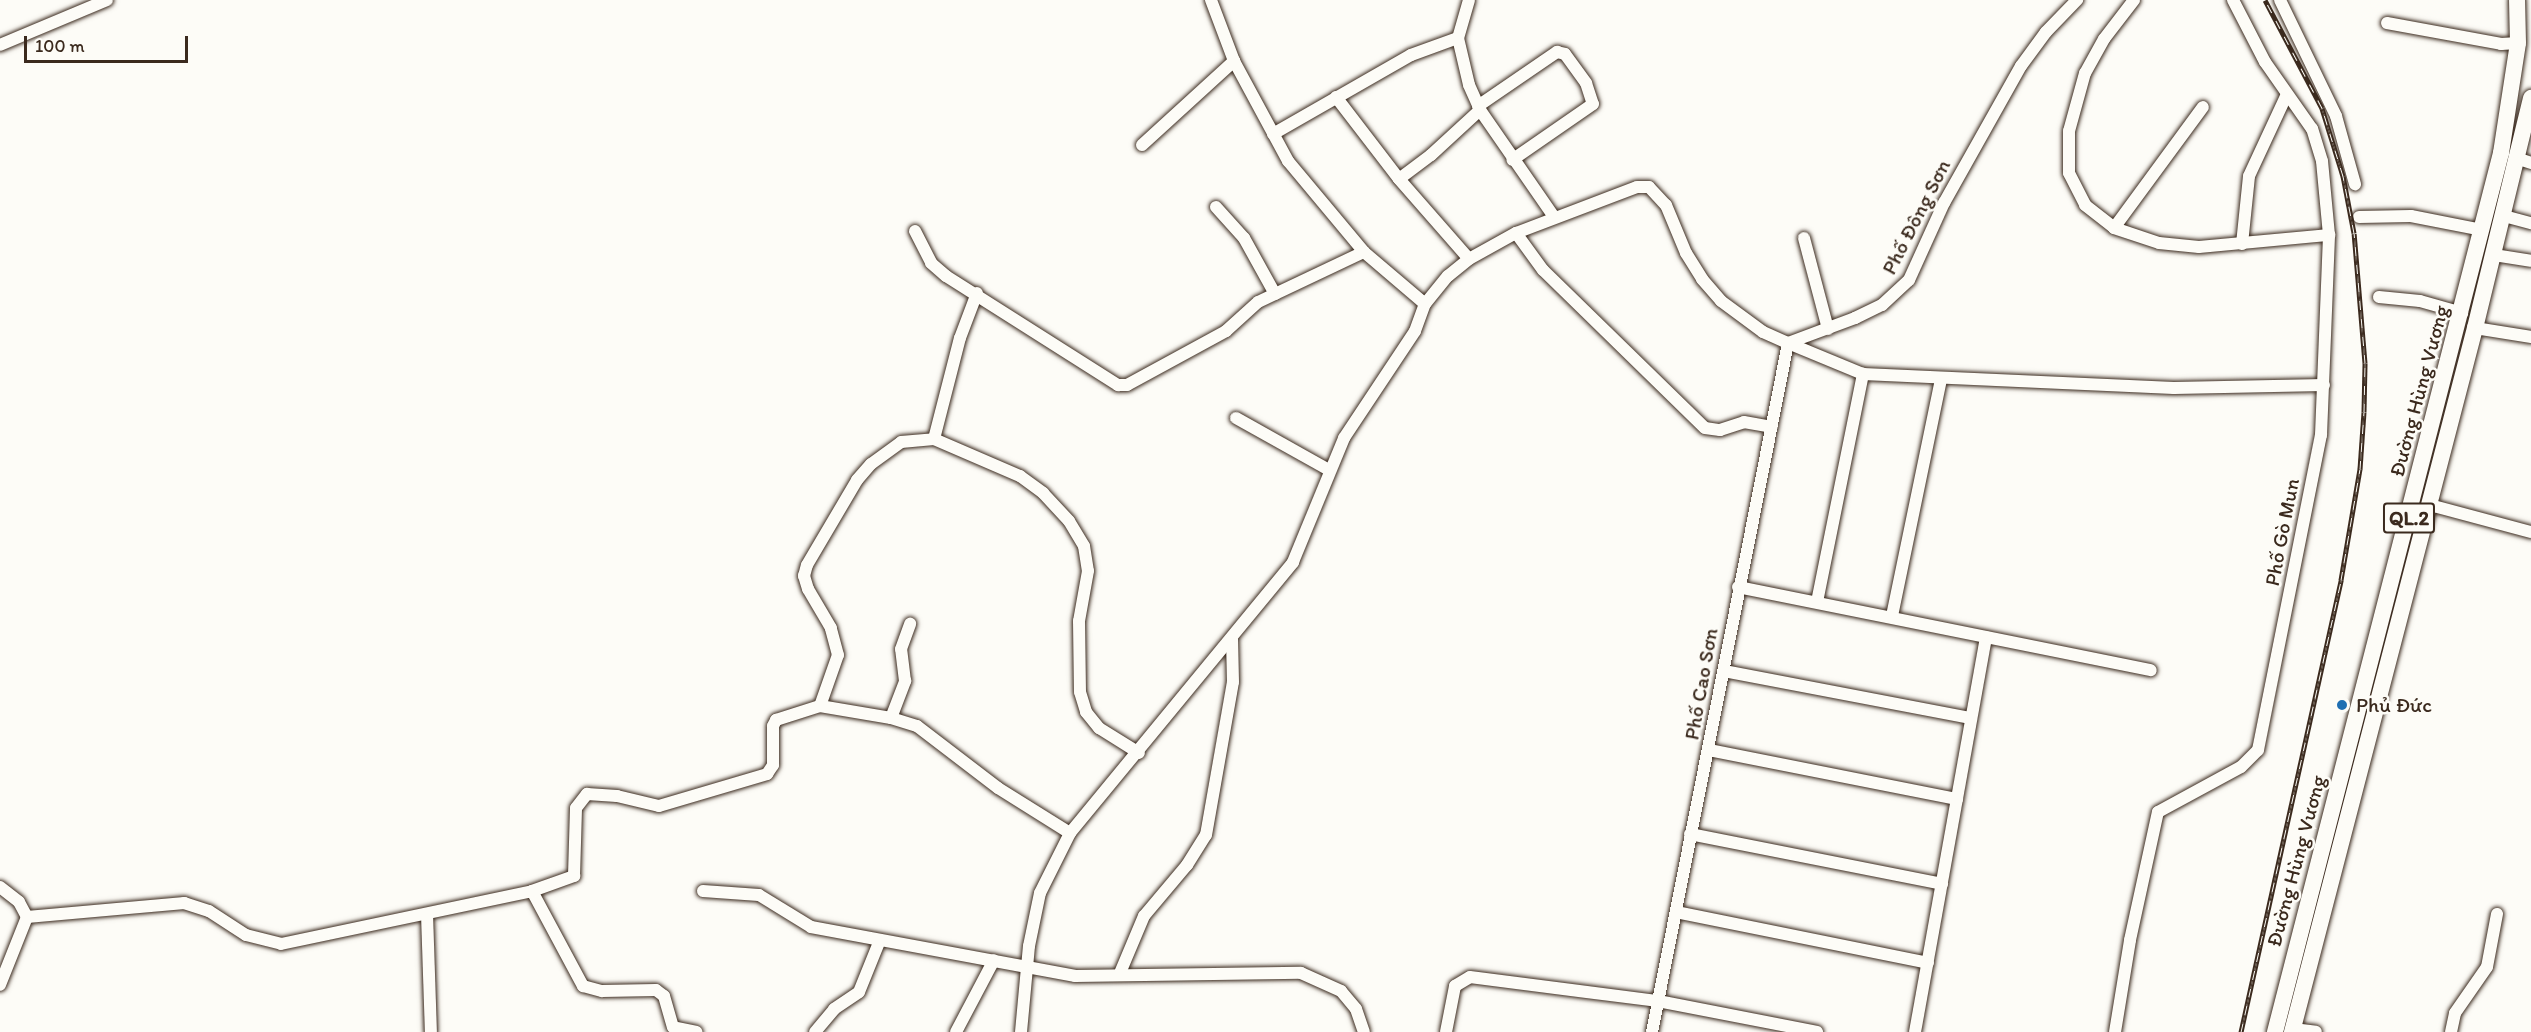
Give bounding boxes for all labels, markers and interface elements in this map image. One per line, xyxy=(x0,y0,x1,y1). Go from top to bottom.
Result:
scale bar xyxy=(27,24,190,62)
text: 100 m xyxy=(35,35,85,57)
street label: Phố Đông Sơn xyxy=(1876,155,1956,279)
street label: Đường Hùng Vương xyxy=(2384,303,2454,479)
street label: Phố Gò Mun xyxy=(2259,476,2305,588)
road number: QL.2 xyxy=(2382,501,2436,535)
street label: Phố Cao Sơn xyxy=(1679,626,1723,742)
place label: Phủ Đức xyxy=(2356,692,2432,718)
marker: Phủ Đức xyxy=(2333,696,2351,714)
street label: Đường Hùng Vương xyxy=(2261,773,2331,949)

